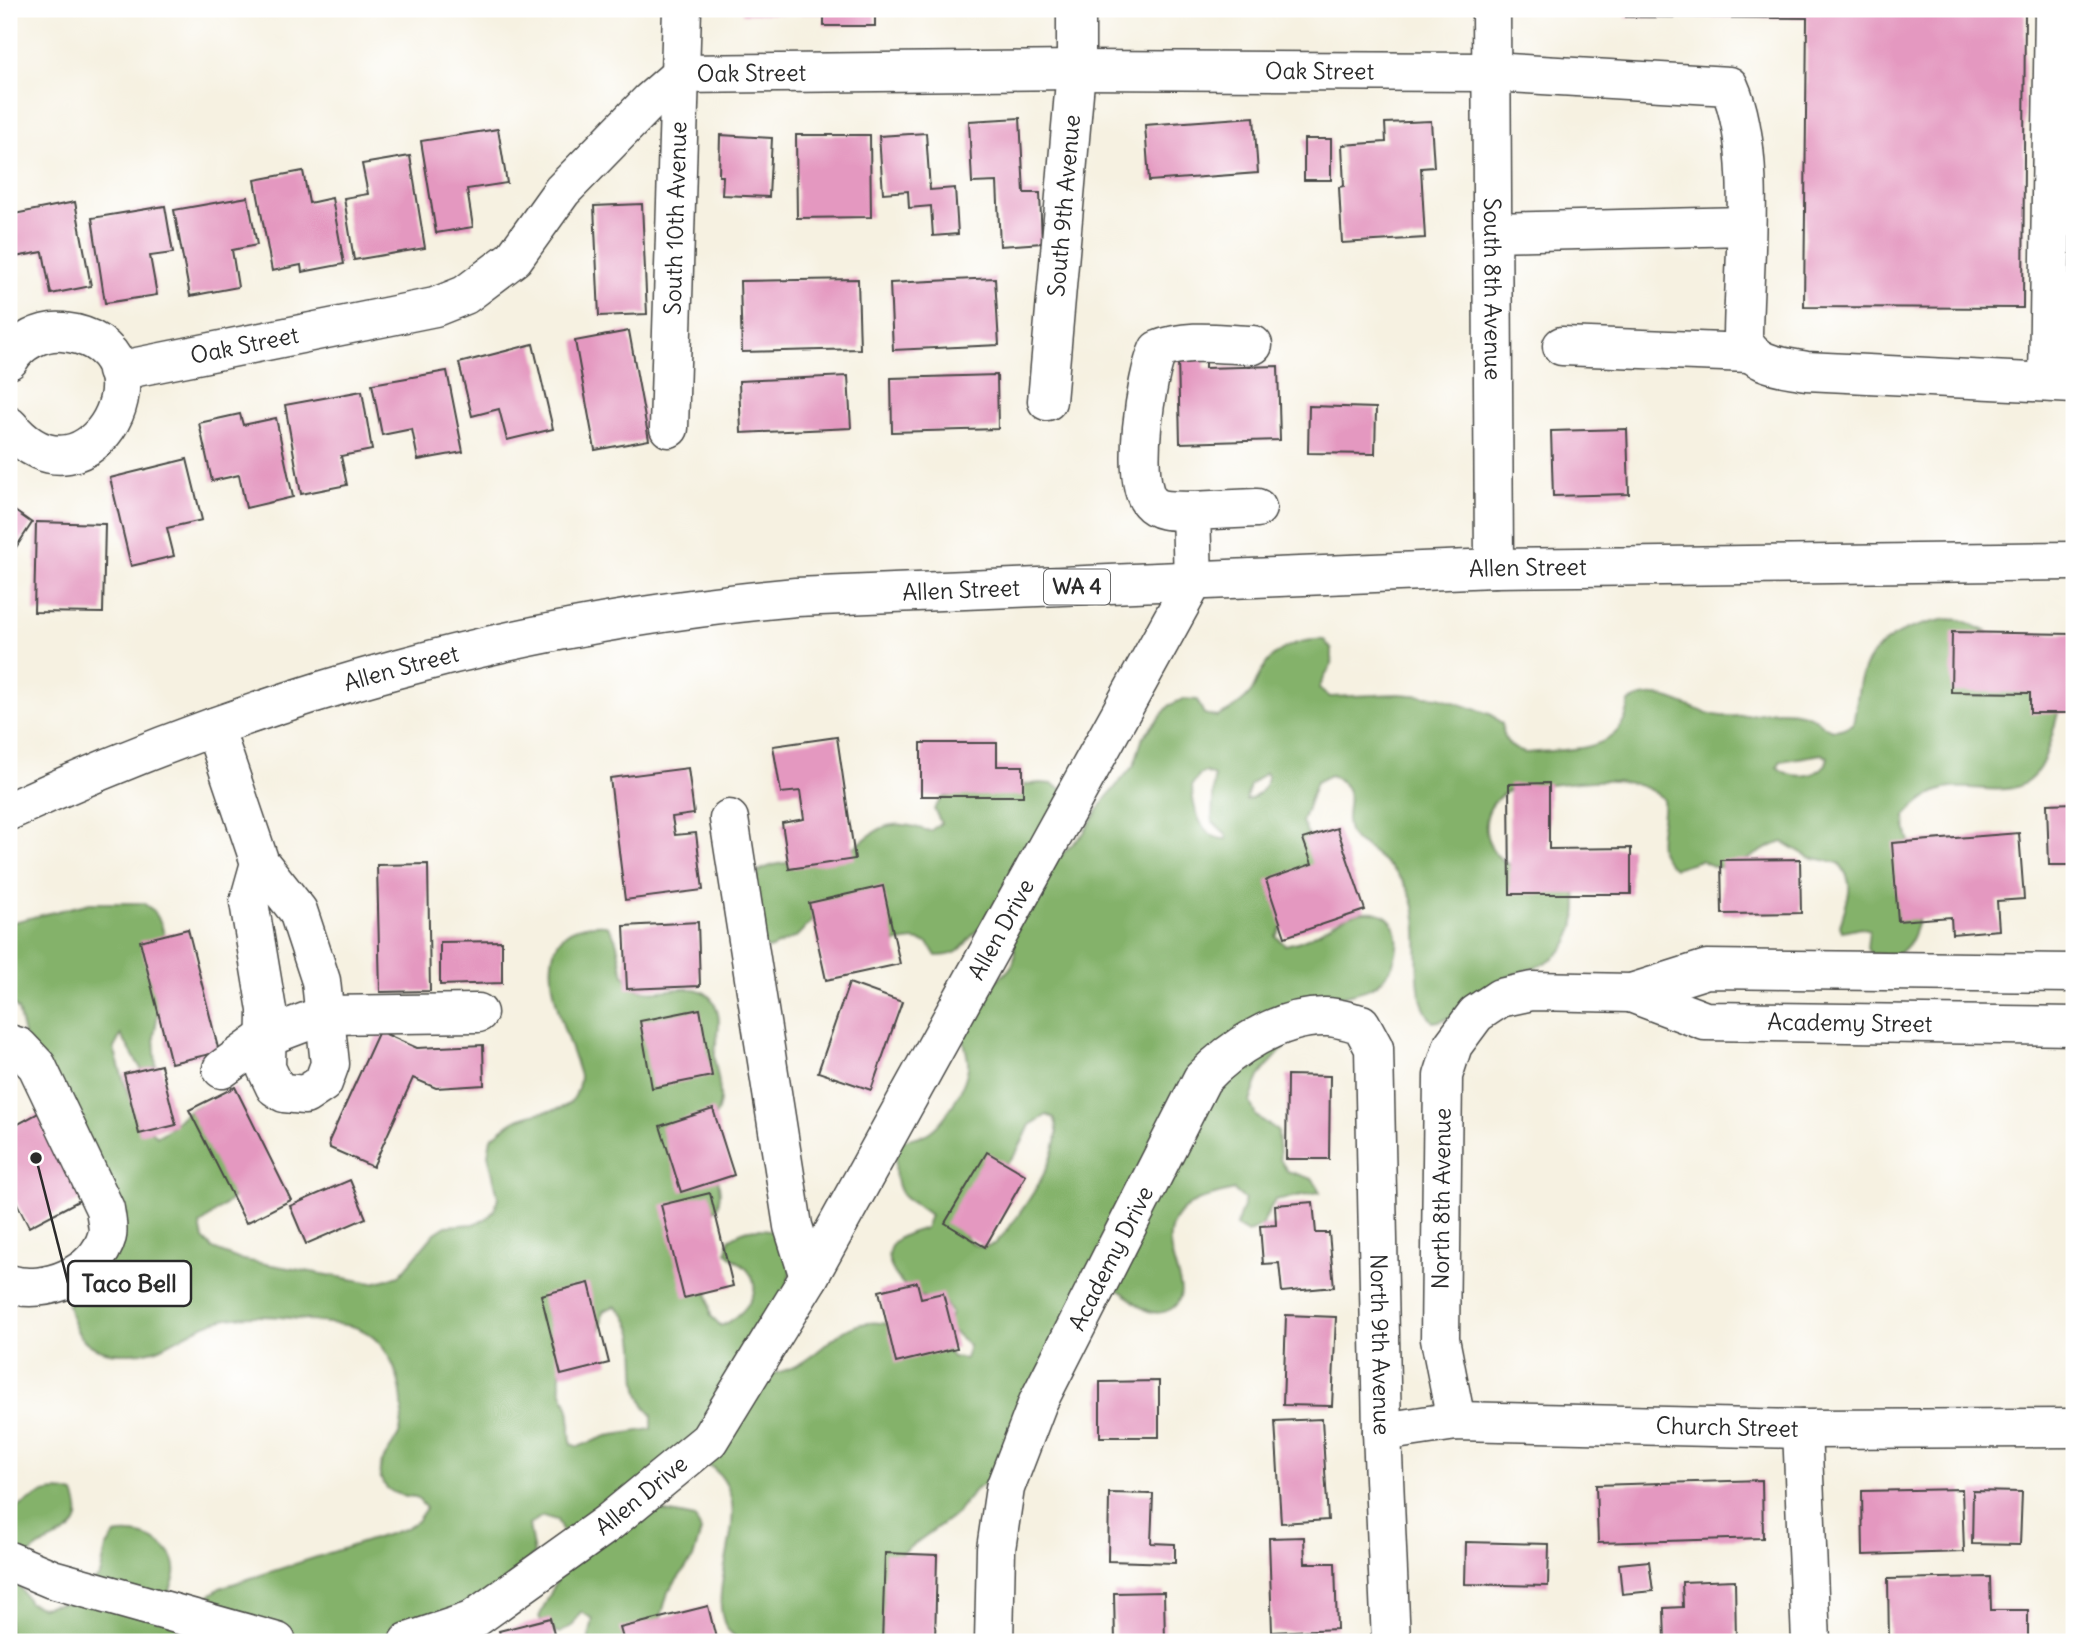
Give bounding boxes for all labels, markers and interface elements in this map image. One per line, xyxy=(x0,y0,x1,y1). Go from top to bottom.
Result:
street label: Oak Street xyxy=(1265,56,1375,85)
street label: Oak Street xyxy=(697,58,807,88)
street label: South 9th Avenue xyxy=(1041,113,1086,298)
street label: South 10th Avenue xyxy=(658,121,693,315)
street label: South 8th Avenue xyxy=(1478,198,1508,380)
street label: Oak Street xyxy=(188,320,301,370)
street label: Allen Street xyxy=(1468,552,1587,583)
road number: WA 4 xyxy=(1044,570,1110,604)
street label: Allen Street xyxy=(902,573,1021,607)
street label: Allen Street xyxy=(340,638,462,697)
street label: Allen Drive xyxy=(961,874,1040,985)
street label: Academy Street xyxy=(1767,1007,1933,1038)
street label: North 8th Avenue xyxy=(1426,1108,1457,1289)
street label: Academy Drive xyxy=(1062,1181,1159,1335)
street label: North 9th Avenue xyxy=(1364,1254,1397,1436)
callout: Taco Bell xyxy=(68,1261,191,1306)
text: Taco Bell xyxy=(81,1268,177,1298)
street label: Church Street xyxy=(1655,1411,1799,1443)
street label: Allen Drive xyxy=(589,1449,693,1541)

